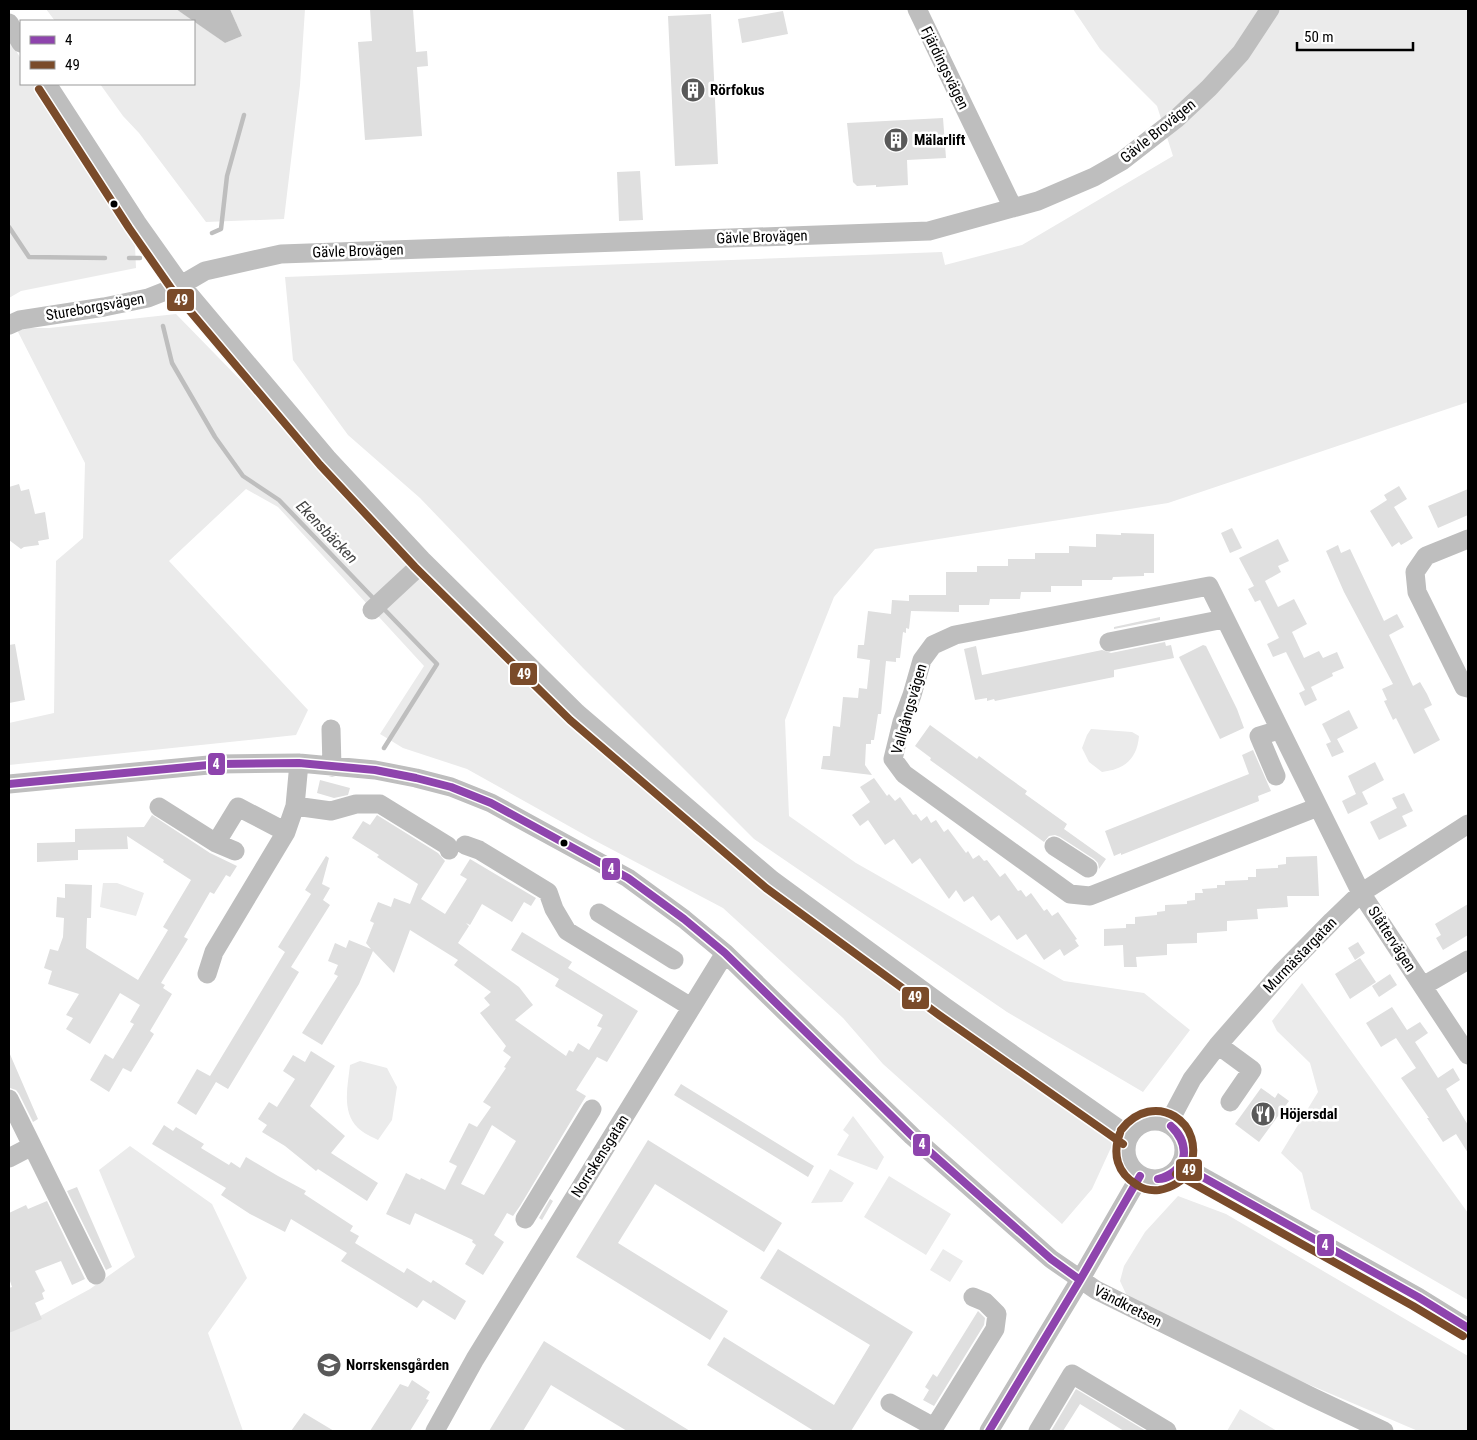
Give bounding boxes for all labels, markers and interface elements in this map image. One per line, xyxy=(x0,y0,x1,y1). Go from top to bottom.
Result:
legend xyxy=(20,20,195,85)
scale bar xyxy=(1297,20,1413,52)
street label: Fjärdingsvägen xyxy=(917,24,973,112)
text: 50 m xyxy=(1304,28,1334,46)
text: 4 xyxy=(65,31,72,49)
text: 49 xyxy=(65,56,80,74)
building icon: Rörfokus xyxy=(680,77,706,103)
place label: Rörfokus xyxy=(710,81,765,99)
street label: Gävle Brovägen xyxy=(1117,95,1199,167)
building icon: Mälarlift xyxy=(883,127,909,153)
place label: Mälarlift xyxy=(914,131,966,149)
unlabelled marker xyxy=(109,199,119,209)
street label: Gävle Brovägen xyxy=(716,226,808,248)
street label: Gävle Brovägen xyxy=(312,240,404,262)
line badge: 49 xyxy=(166,288,195,312)
street label: Stureborgsvägen xyxy=(44,289,146,325)
text: 49 xyxy=(174,292,188,308)
water label: Ekensbäcken xyxy=(292,497,362,567)
line badge: 49 xyxy=(509,662,538,686)
street label: Vallgångsvägen xyxy=(887,662,931,756)
text: 49 xyxy=(517,666,531,682)
line badge: 4 xyxy=(207,752,226,776)
text: 4 xyxy=(212,756,220,772)
unlabelled marker xyxy=(559,838,569,848)
line badge: 4 xyxy=(601,857,621,881)
text: 4 xyxy=(607,861,615,877)
street label: Slåttervägen xyxy=(1364,903,1420,975)
street label: Murmästargatan xyxy=(1259,914,1341,996)
line badge: 49 xyxy=(901,986,930,1010)
text: 49 xyxy=(908,989,922,1005)
restaurant icon: Höjersdal xyxy=(1250,1101,1276,1127)
place label: Höjersdal xyxy=(1280,1105,1338,1123)
street label: Norrskensgatan xyxy=(567,1111,633,1201)
line badge: 4 xyxy=(912,1133,931,1157)
text: 4 xyxy=(918,1136,926,1152)
line badge: 49 xyxy=(1175,1158,1203,1182)
text: 49 xyxy=(1182,1162,1196,1178)
line badge: 4 xyxy=(1316,1233,1335,1257)
text: 4 xyxy=(1321,1237,1329,1253)
street label: Vändkretsen xyxy=(1091,1281,1165,1331)
school or university icon: Norrskensgården xyxy=(316,1352,342,1378)
place label: Norrskensgården xyxy=(346,1356,449,1374)

